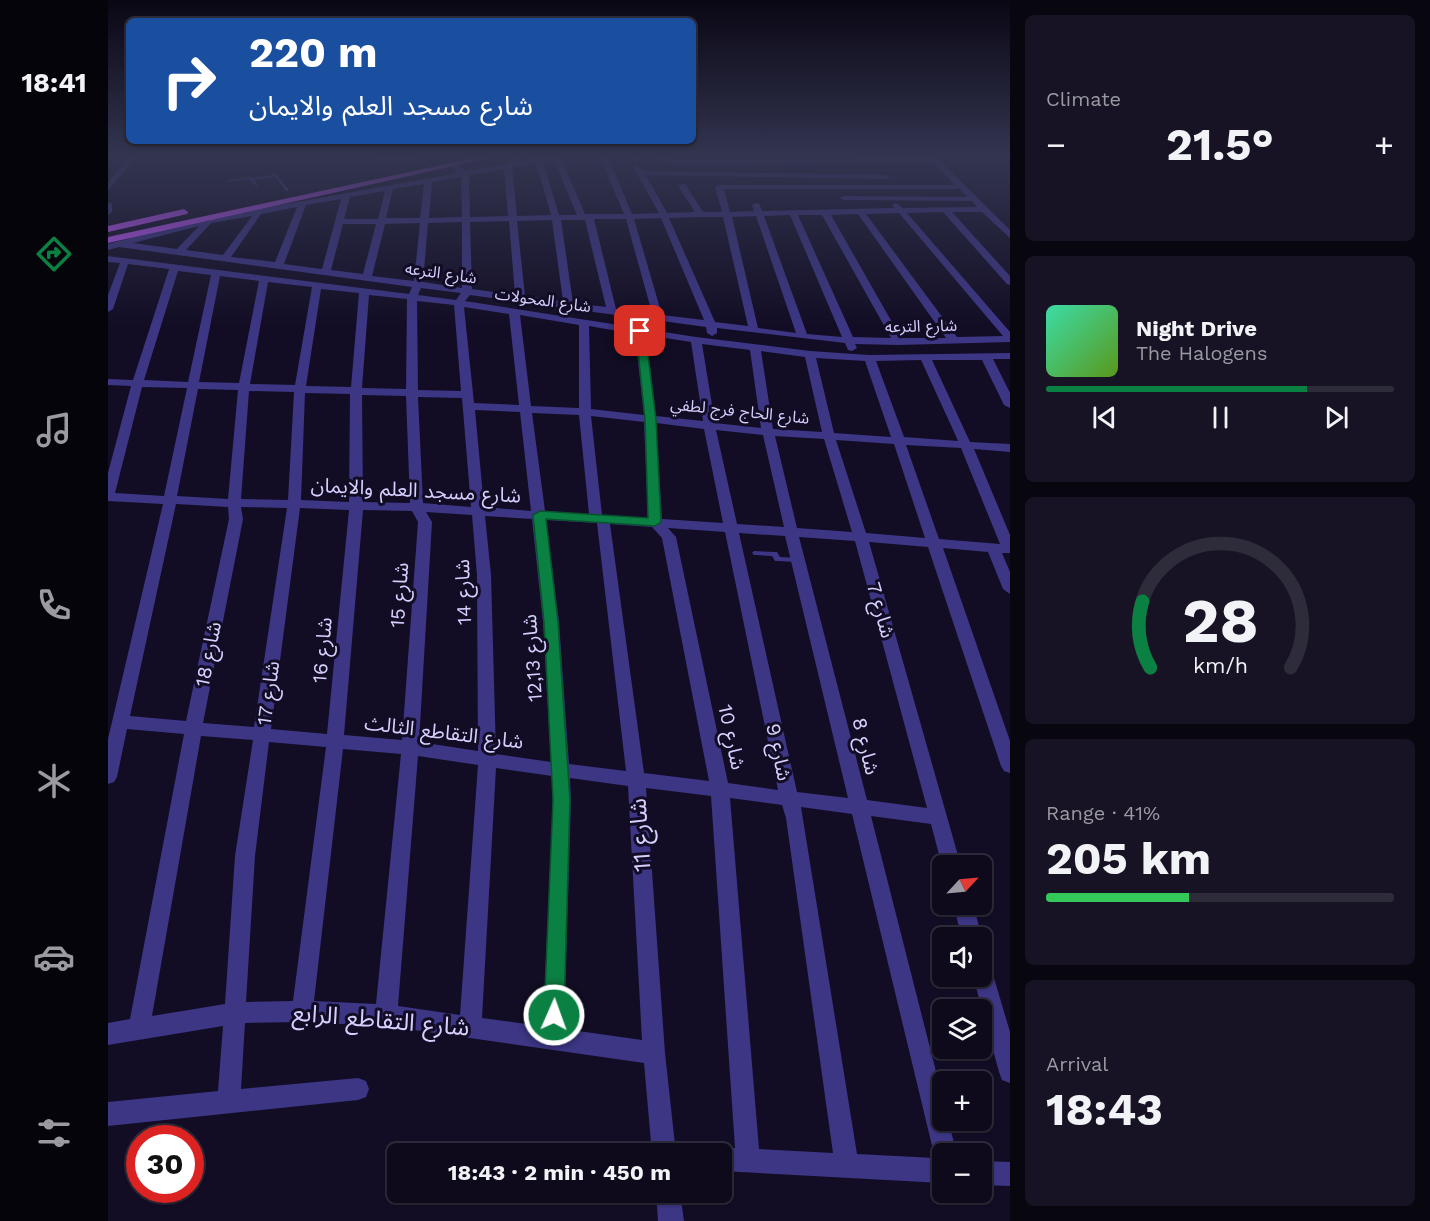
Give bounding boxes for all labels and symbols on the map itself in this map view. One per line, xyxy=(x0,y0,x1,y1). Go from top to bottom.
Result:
street label: شارع الترعه xyxy=(403,259,478,290)
street label: شارع المحولات xyxy=(493,284,592,319)
pin xyxy=(614,305,665,356)
street label: شارع الترعه xyxy=(885,316,957,339)
street label: شارع الحاج فرج لطفي xyxy=(669,394,810,431)
street label: شارع مسجد العلم والايمان xyxy=(310,473,522,510)
street label: شارع 14 xyxy=(450,559,479,625)
street label: شارع 15 xyxy=(385,562,416,629)
street label: شارع 7 xyxy=(859,579,900,642)
street label: شارع 12,13 xyxy=(517,613,550,703)
street label: شارع 16 xyxy=(307,616,340,684)
street label: شارع 18 xyxy=(190,619,229,689)
street label: شارع 17 xyxy=(252,659,287,727)
street label: شارع 10 xyxy=(710,702,751,772)
street label: شارع التقاطع الثالث xyxy=(363,710,525,757)
street label: شارع 8 xyxy=(844,715,885,778)
street label: شارع 9 xyxy=(758,721,797,784)
street label: شارع 11 xyxy=(623,797,660,873)
north arrow xyxy=(932,855,992,915)
position arrow xyxy=(522,983,586,1047)
street label: شارع التقاطع الرابع xyxy=(291,998,471,1045)
speed limit sign: 30 xyxy=(126,1125,204,1203)

